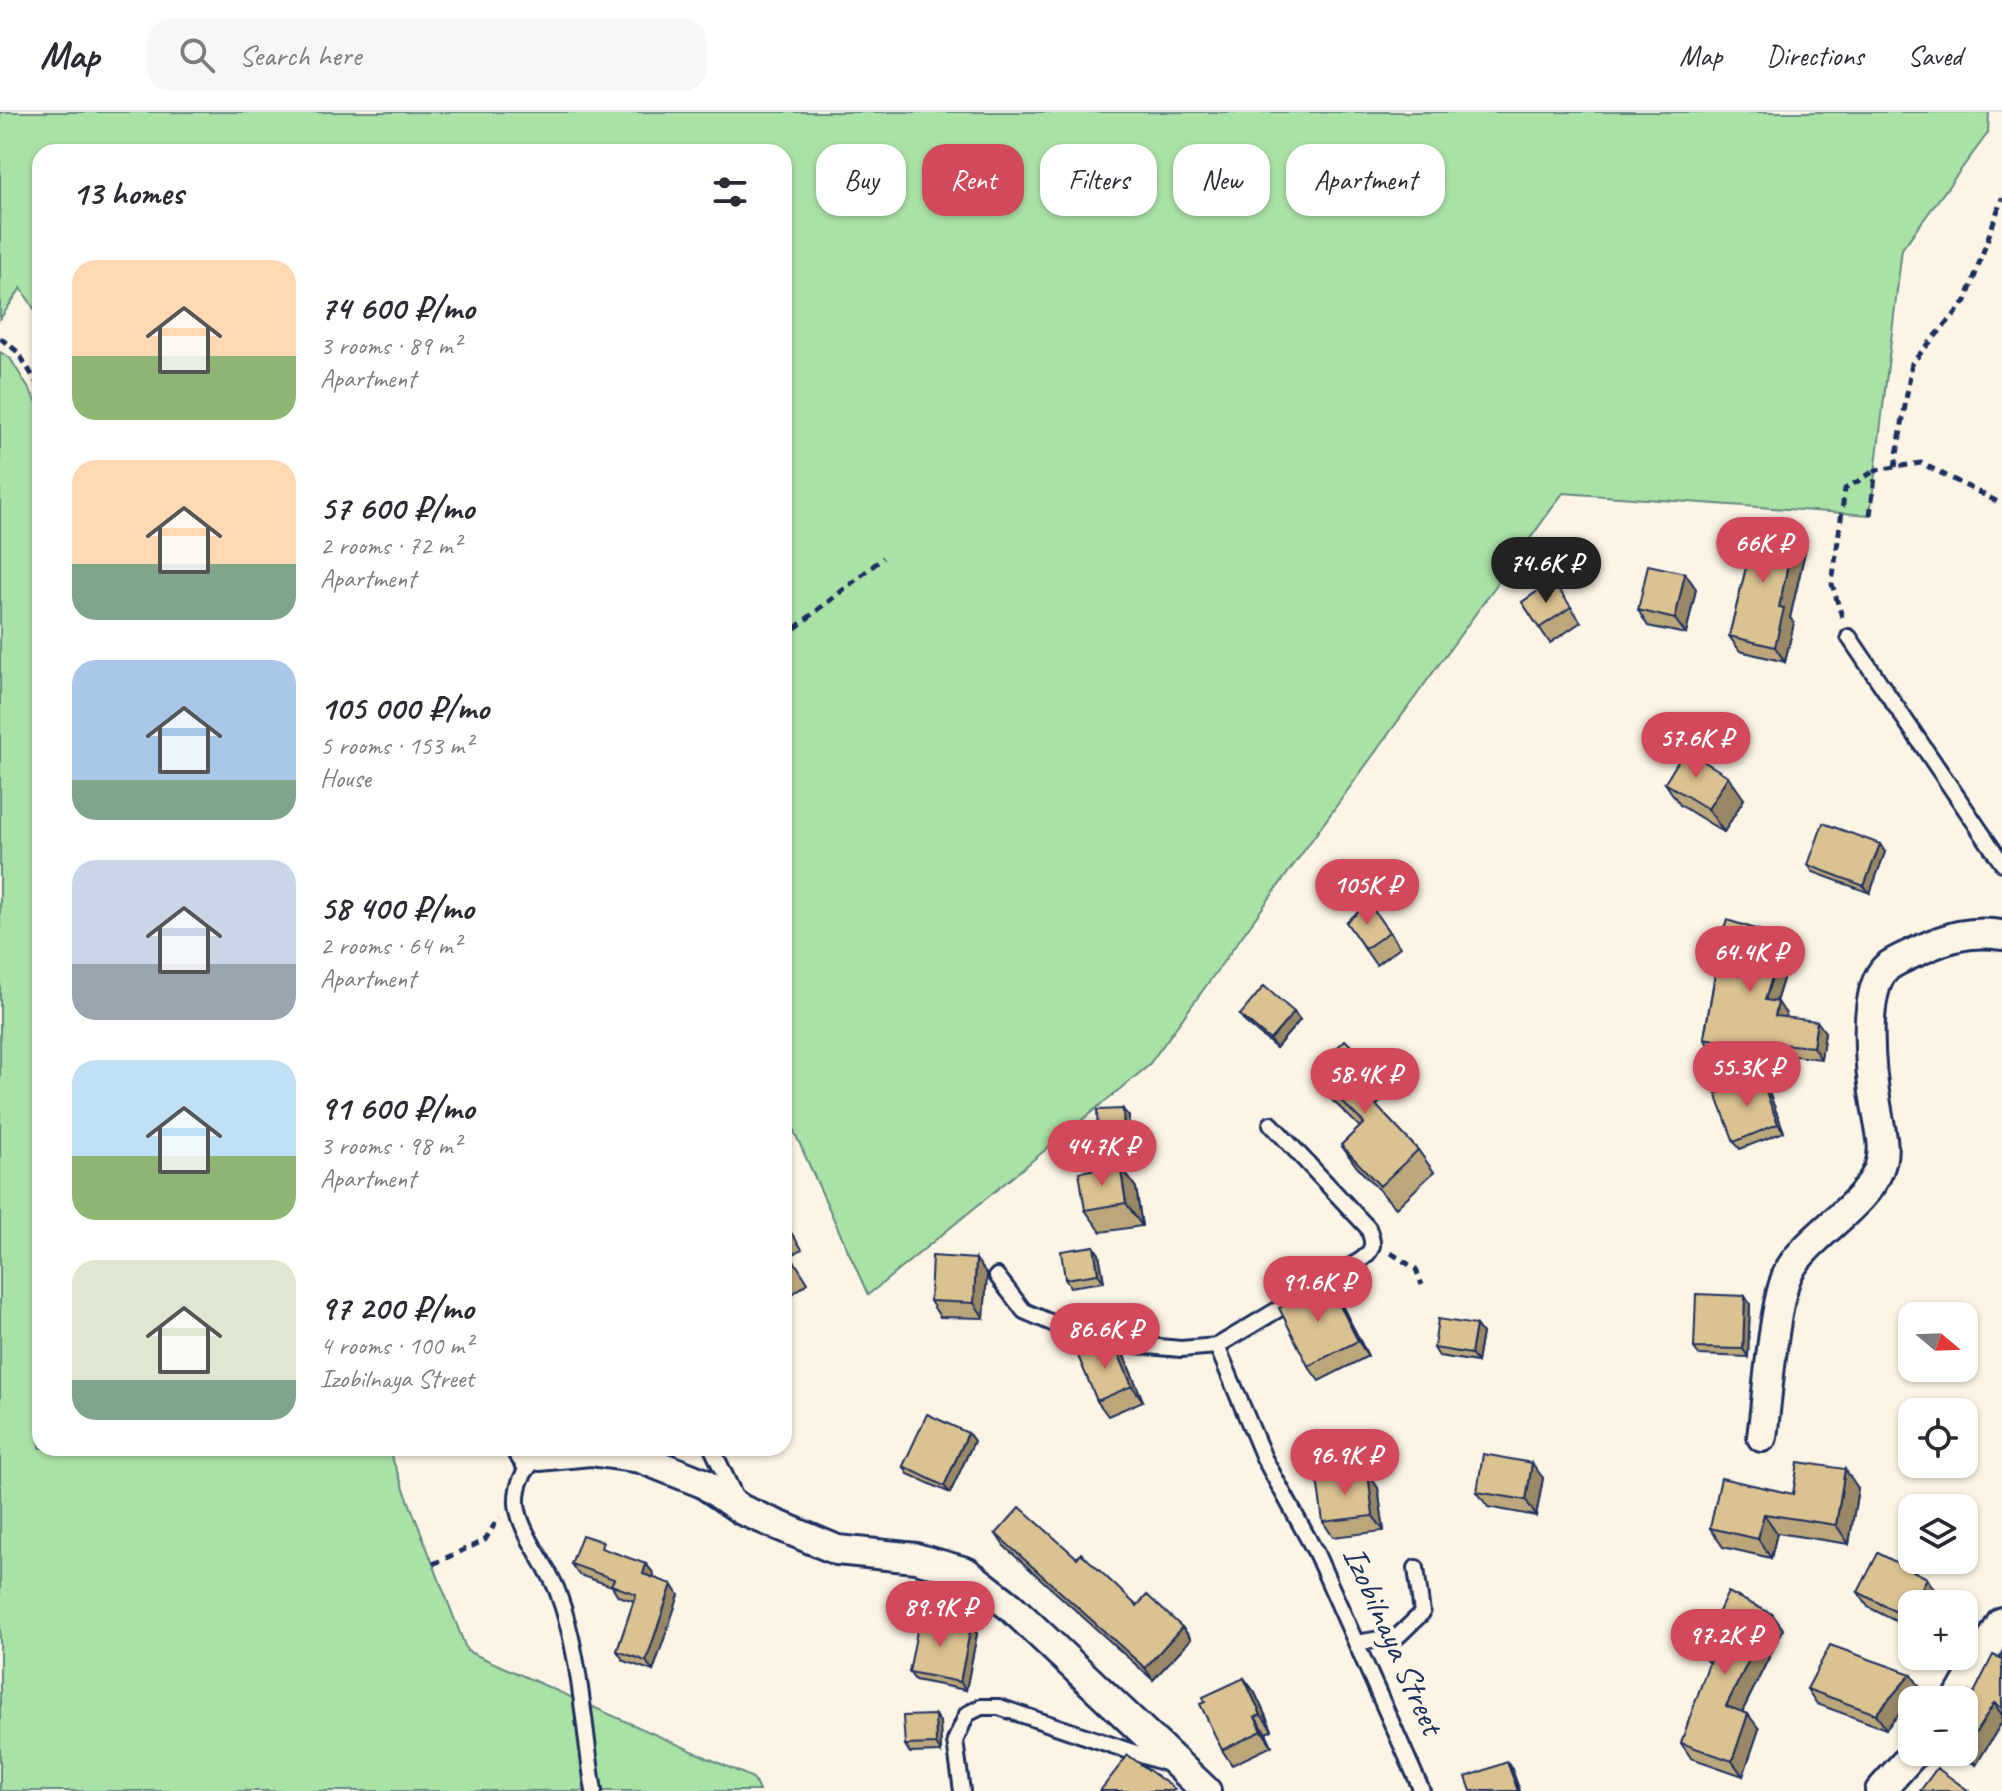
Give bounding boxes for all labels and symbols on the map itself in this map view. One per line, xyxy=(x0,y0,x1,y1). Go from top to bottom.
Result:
pin: 66K ₽ xyxy=(1707,517,1819,585)
pin: 74.6K ₽ xyxy=(1472,537,1620,605)
pin: 57.6K ₽ xyxy=(1622,712,1770,780)
pin: 105K ₽ xyxy=(1302,859,1432,927)
pin: 64.4K ₽ xyxy=(1676,926,1824,994)
pin: 55.3K ₽ xyxy=(1673,1041,1821,1109)
pin: 58.4K ₽ xyxy=(1291,1048,1439,1116)
pin: 44.7K ₽ xyxy=(1028,1120,1176,1188)
pin: 91.6K ₽ xyxy=(1244,1256,1392,1324)
north arrow xyxy=(1898,1302,1978,1382)
pin: 86.6K ₽ xyxy=(1031,1303,1179,1371)
pin: 96.9K ₽ xyxy=(1271,1429,1419,1497)
street label: Izobilnaya Street xyxy=(1333,1539,1456,1744)
pin: 89.9K ₽ xyxy=(866,1581,1014,1649)
pin: 97.2K ₽ xyxy=(1651,1609,1799,1677)

